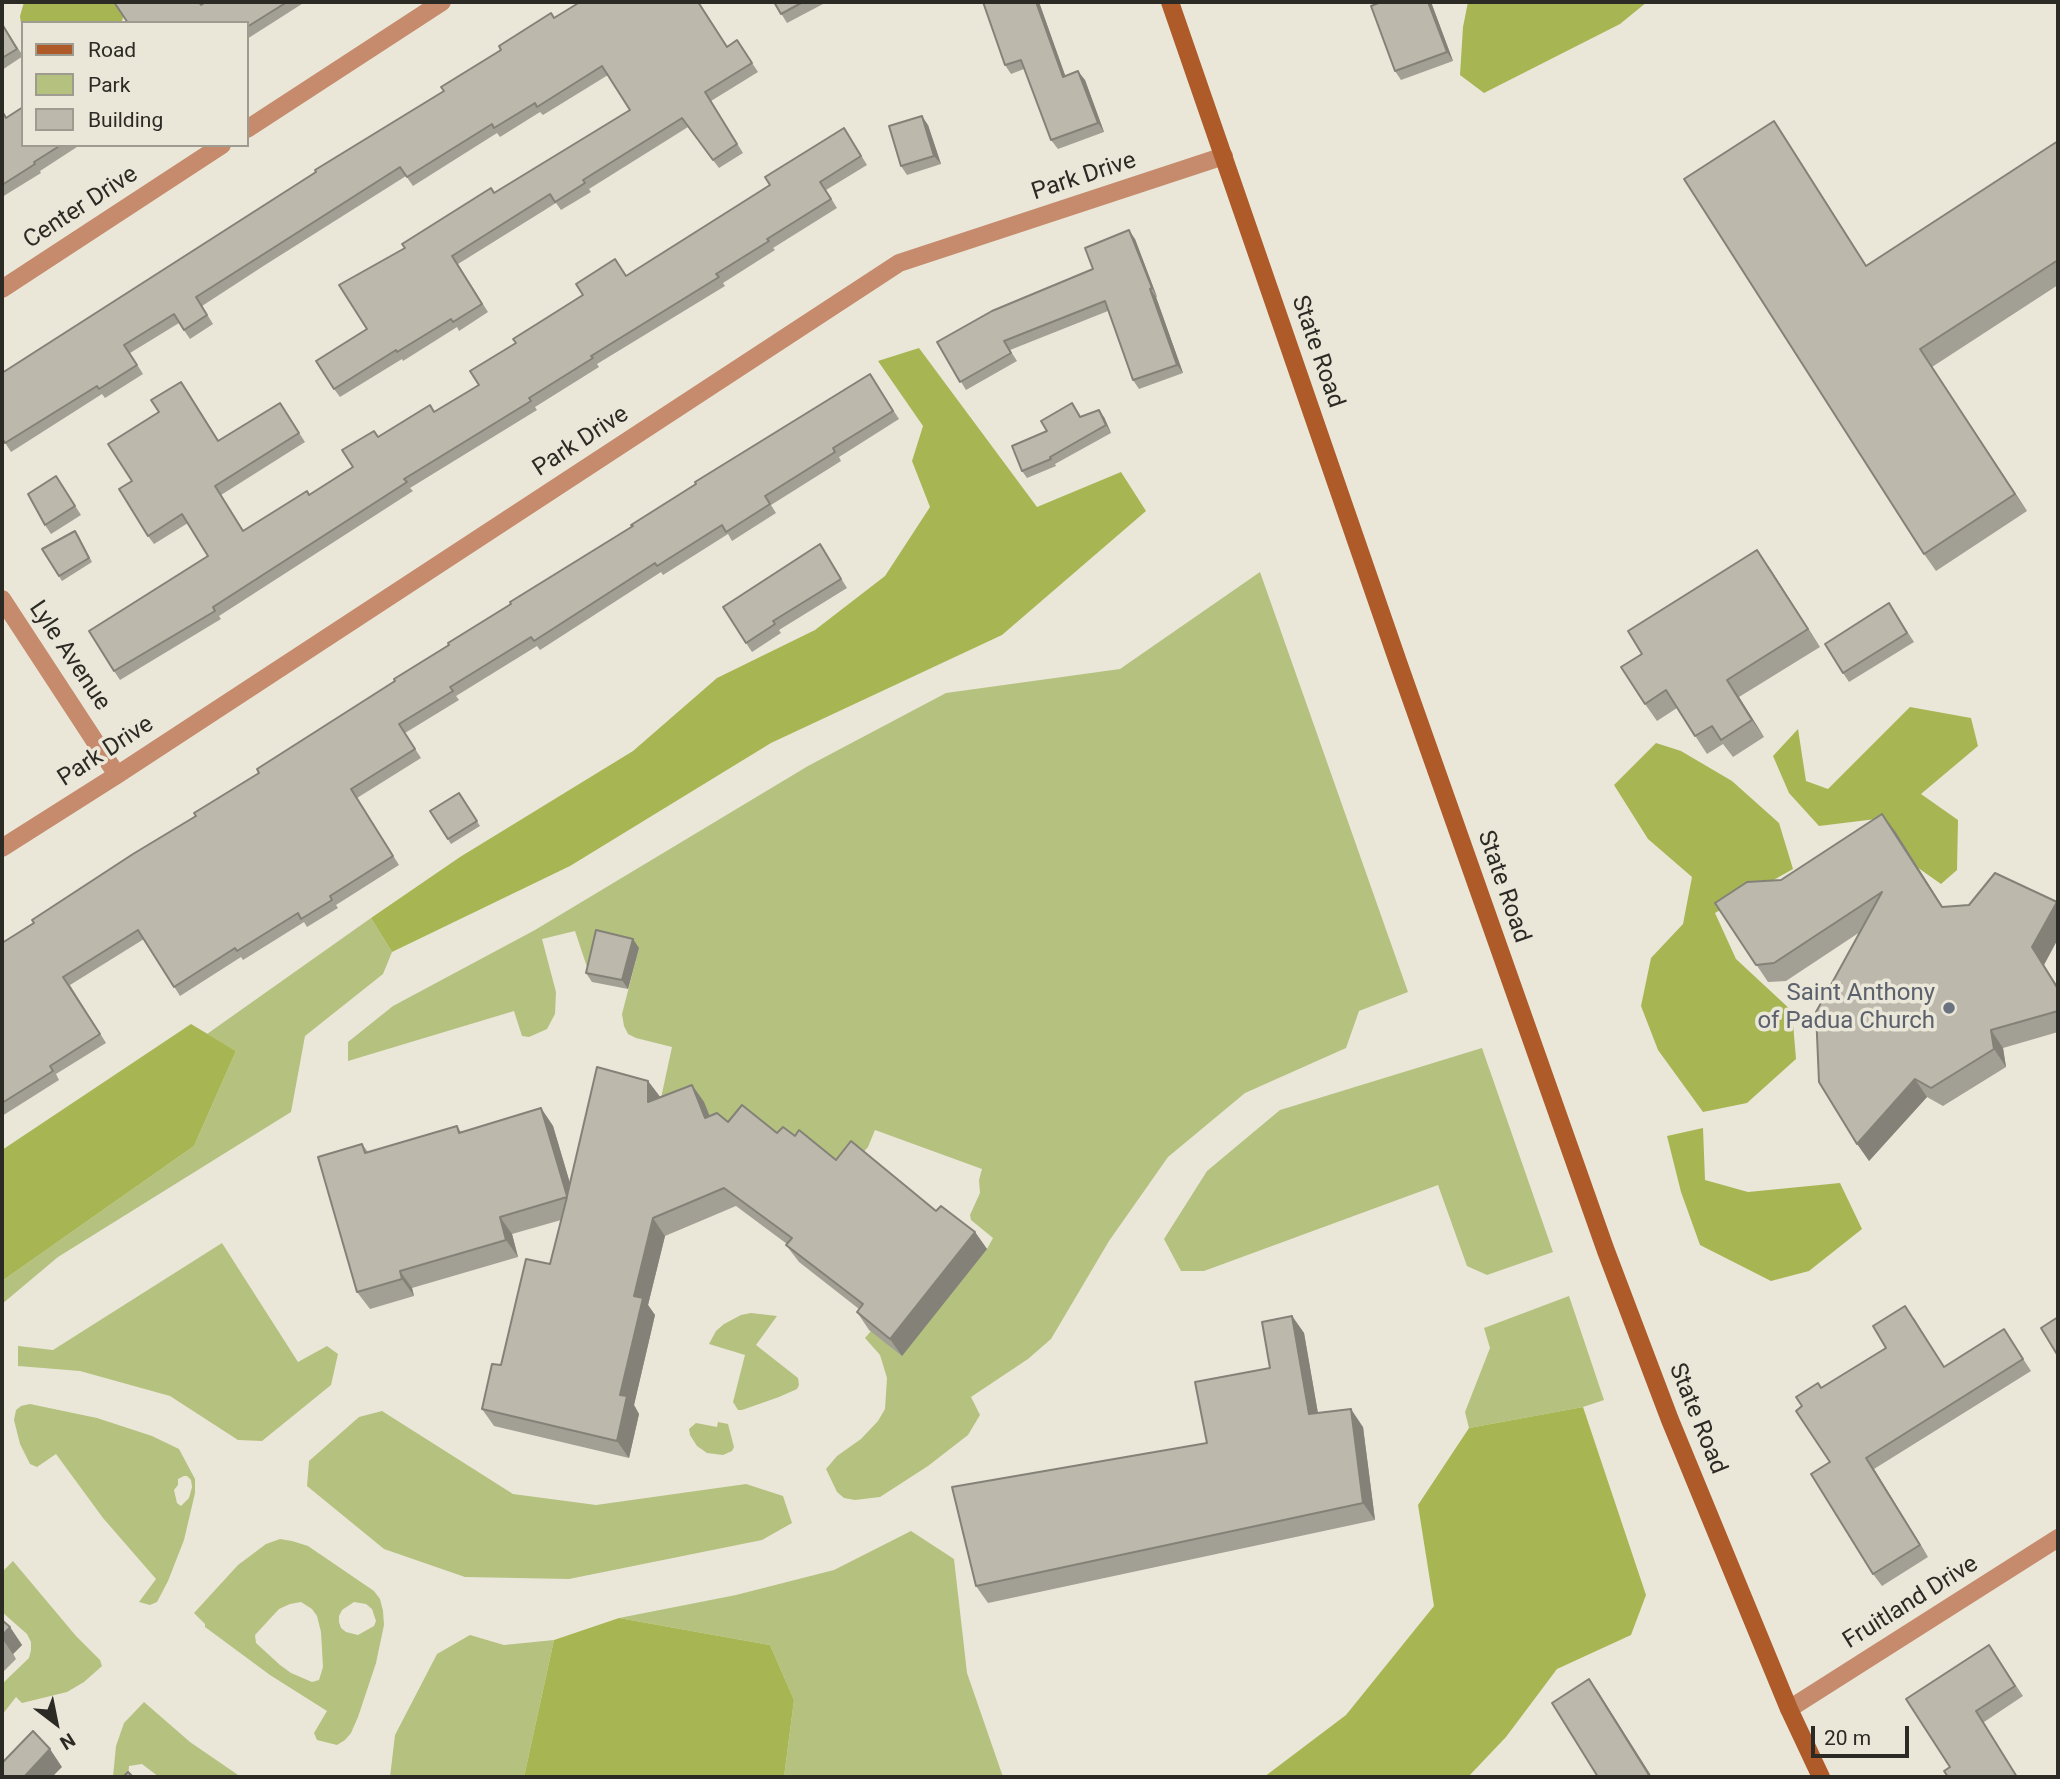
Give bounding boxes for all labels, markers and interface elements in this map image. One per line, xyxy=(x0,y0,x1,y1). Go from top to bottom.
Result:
legend xyxy=(21,21,248,147)
text: Road xyxy=(88,38,136,62)
text: Park xyxy=(88,73,130,97)
text: Building xyxy=(88,108,163,132)
street label: Park Drive xyxy=(1028,147,1140,207)
street label: Center Drive xyxy=(19,160,143,256)
street label: State Road xyxy=(1284,292,1350,412)
street label: Park Drive xyxy=(528,400,634,484)
street label: Lyle Avenue xyxy=(22,596,116,716)
street label: Park Drive xyxy=(53,710,159,794)
street label: State Road xyxy=(1470,827,1536,947)
place label: Saint Anthony of Padua Church xyxy=(1757,980,1935,1036)
marker: Saint Anthony of Padua Church xyxy=(1941,1000,1957,1016)
street label: State Road xyxy=(1662,1359,1732,1479)
street label: Fruitland Drive xyxy=(1838,1550,1984,1656)
north arrow xyxy=(21,1688,91,1758)
scale bar xyxy=(1815,1712,1913,1756)
text: 20 m xyxy=(1824,1726,1871,1750)
text: N xyxy=(56,1728,79,1755)

